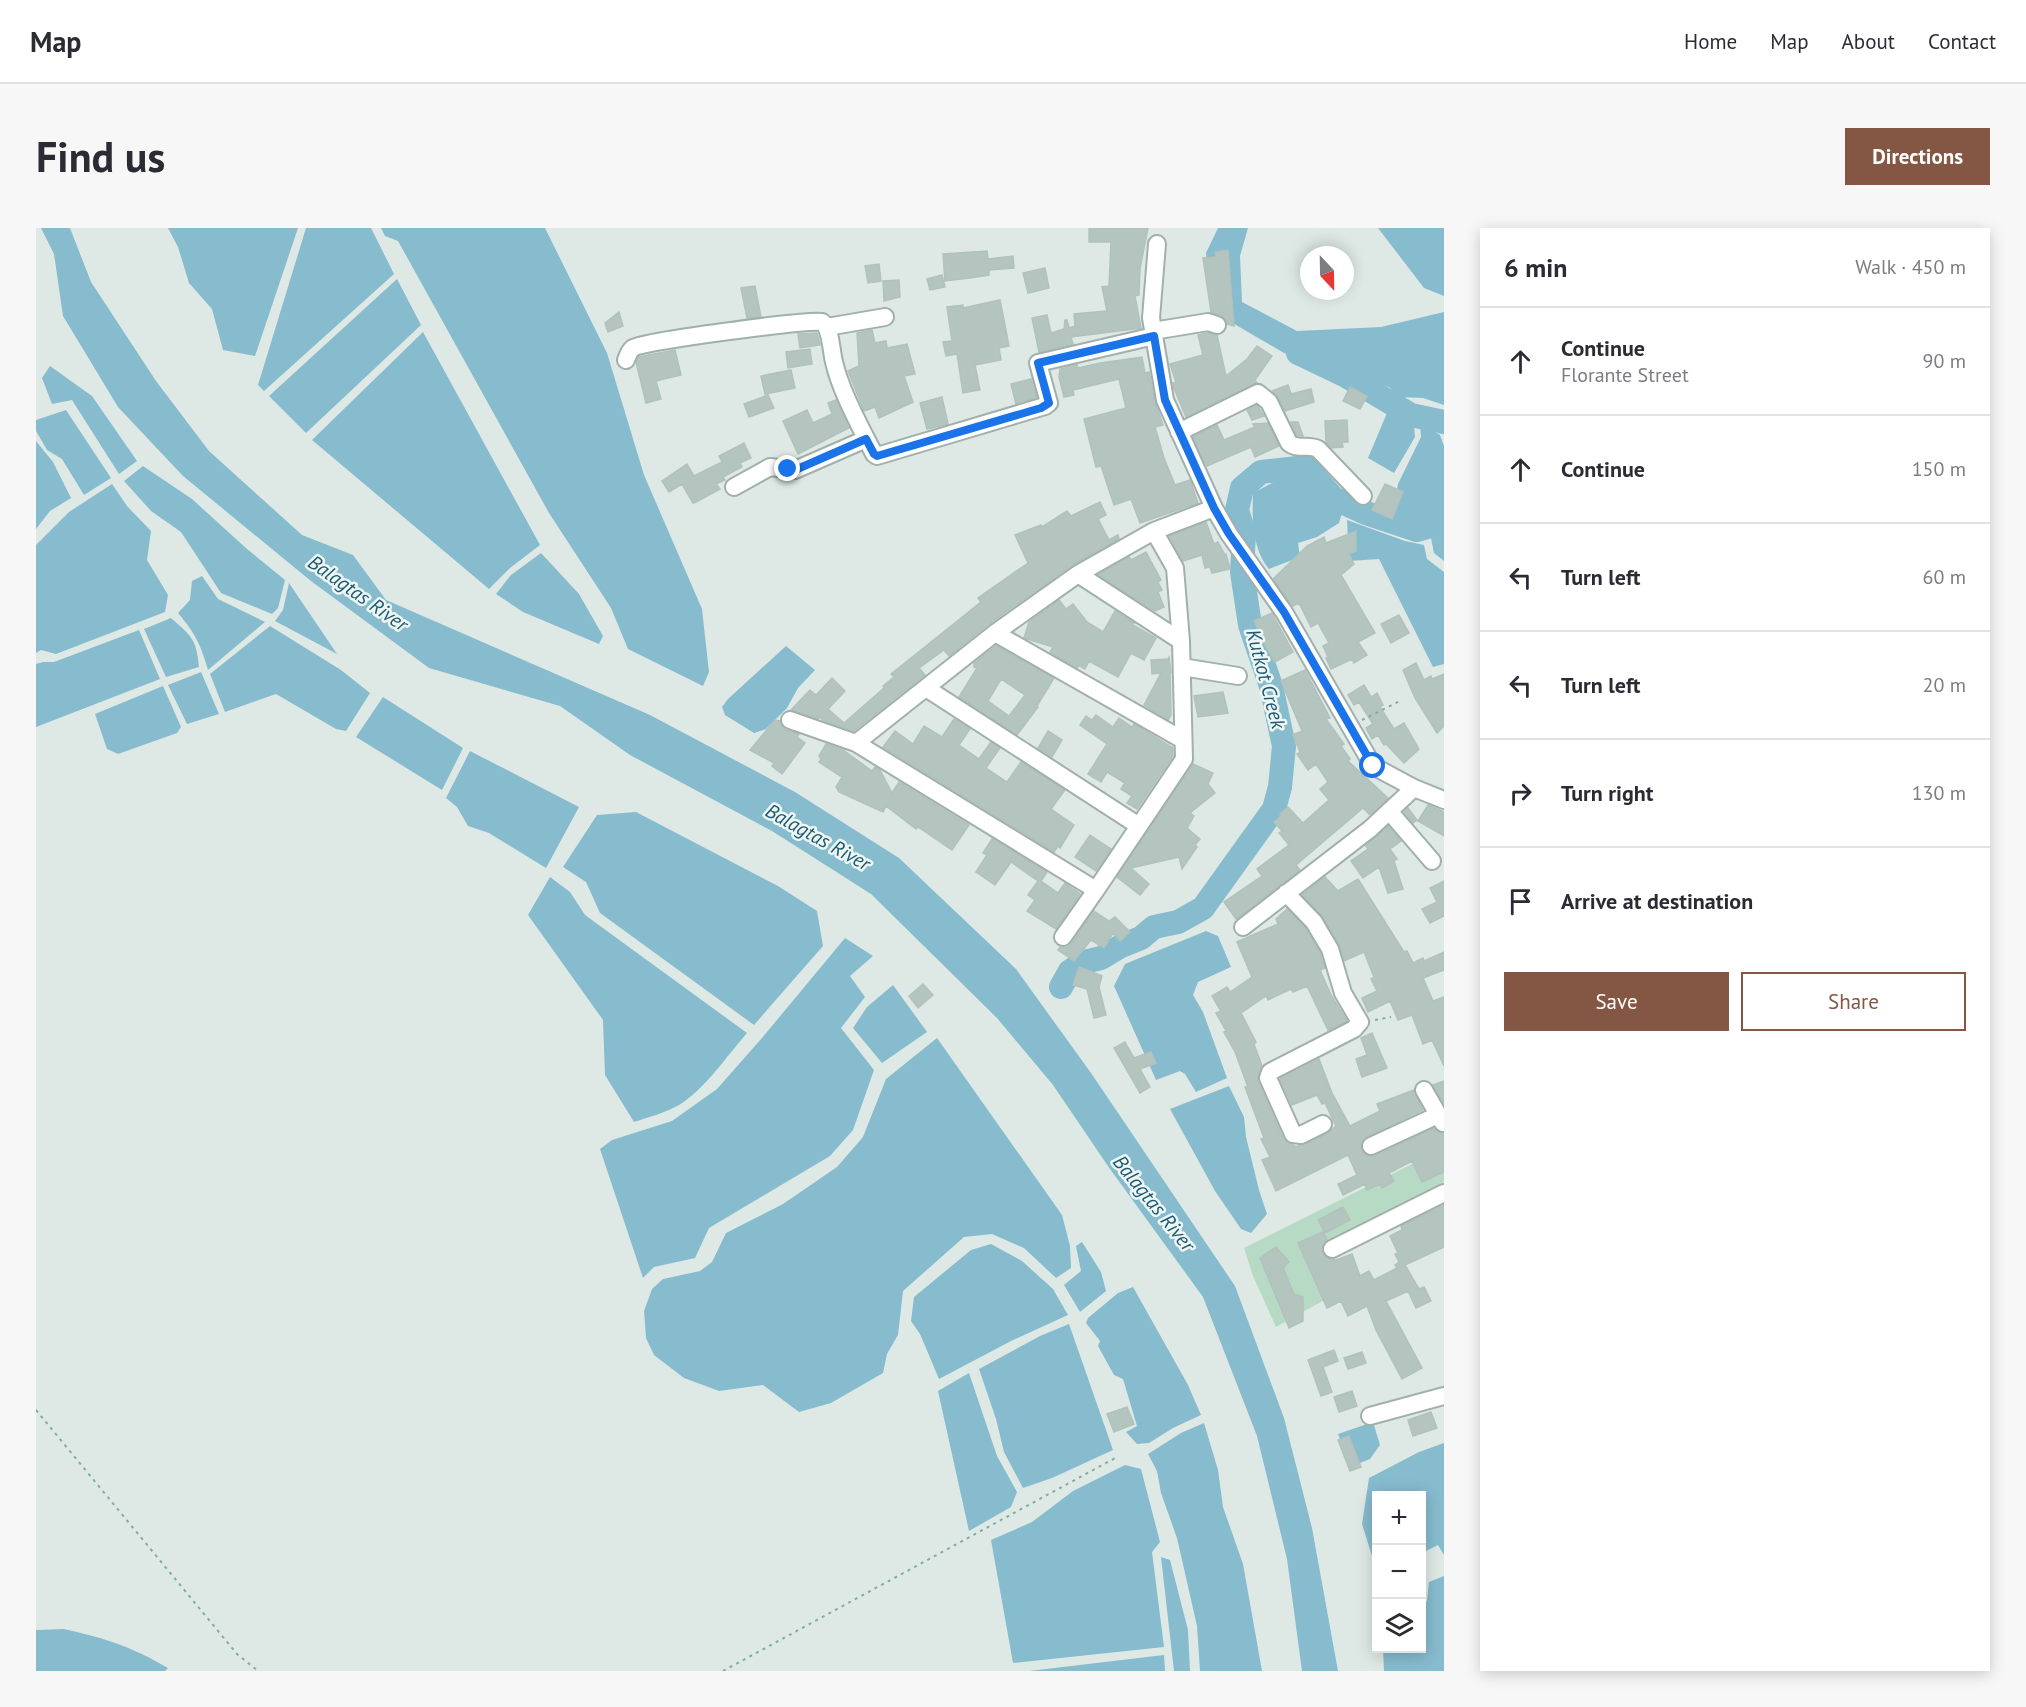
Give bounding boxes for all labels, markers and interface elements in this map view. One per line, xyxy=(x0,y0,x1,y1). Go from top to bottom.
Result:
text: Map xyxy=(30,23,81,60)
text: Home xyxy=(1684,28,1737,55)
text: Map xyxy=(1770,28,1809,55)
text: About xyxy=(1842,28,1895,55)
text: Contact xyxy=(1928,28,1996,55)
button: Directions xyxy=(1845,128,1990,185)
text: Find us xyxy=(36,129,165,184)
north arrow xyxy=(1300,246,1354,300)
text: 6 min xyxy=(1504,251,1567,284)
text: Walk · 450 m xyxy=(1855,254,1966,280)
text: Continue xyxy=(1561,334,1645,362)
icon: ahead xyxy=(1504,345,1537,378)
text: 90 m xyxy=(1923,348,1966,374)
text: Florante Street xyxy=(1561,362,1689,388)
icon: ahead xyxy=(1504,453,1537,486)
route end xyxy=(774,455,800,481)
text: Continue xyxy=(1561,455,1645,483)
text: 150 m xyxy=(1912,456,1966,482)
water label: Balagtas River xyxy=(303,549,414,638)
icon: left xyxy=(1504,561,1537,594)
text: Turn left xyxy=(1561,563,1641,591)
text: 60 m xyxy=(1923,564,1966,590)
water label: Kutkot Creek xyxy=(1240,626,1292,733)
icon: left xyxy=(1504,669,1537,702)
text: Turn left xyxy=(1561,671,1641,699)
text: 20 m xyxy=(1923,672,1966,698)
route start xyxy=(1359,752,1385,778)
icon: right xyxy=(1504,777,1537,810)
text: Turn right xyxy=(1561,779,1653,807)
text: 130 m xyxy=(1912,780,1966,806)
water label: Balagtas River xyxy=(761,798,876,877)
icon: arrive xyxy=(1504,885,1537,918)
text: Arrive at destination xyxy=(1561,887,1753,915)
button: Save xyxy=(1504,972,1729,1031)
button: Share xyxy=(1741,972,1966,1031)
water label: Balagtas River xyxy=(1107,1150,1202,1257)
map controls xyxy=(1372,1491,1426,1653)
button: + xyxy=(1372,1491,1426,1545)
button: − xyxy=(1372,1545,1426,1599)
button: layers xyxy=(1372,1599,1426,1653)

